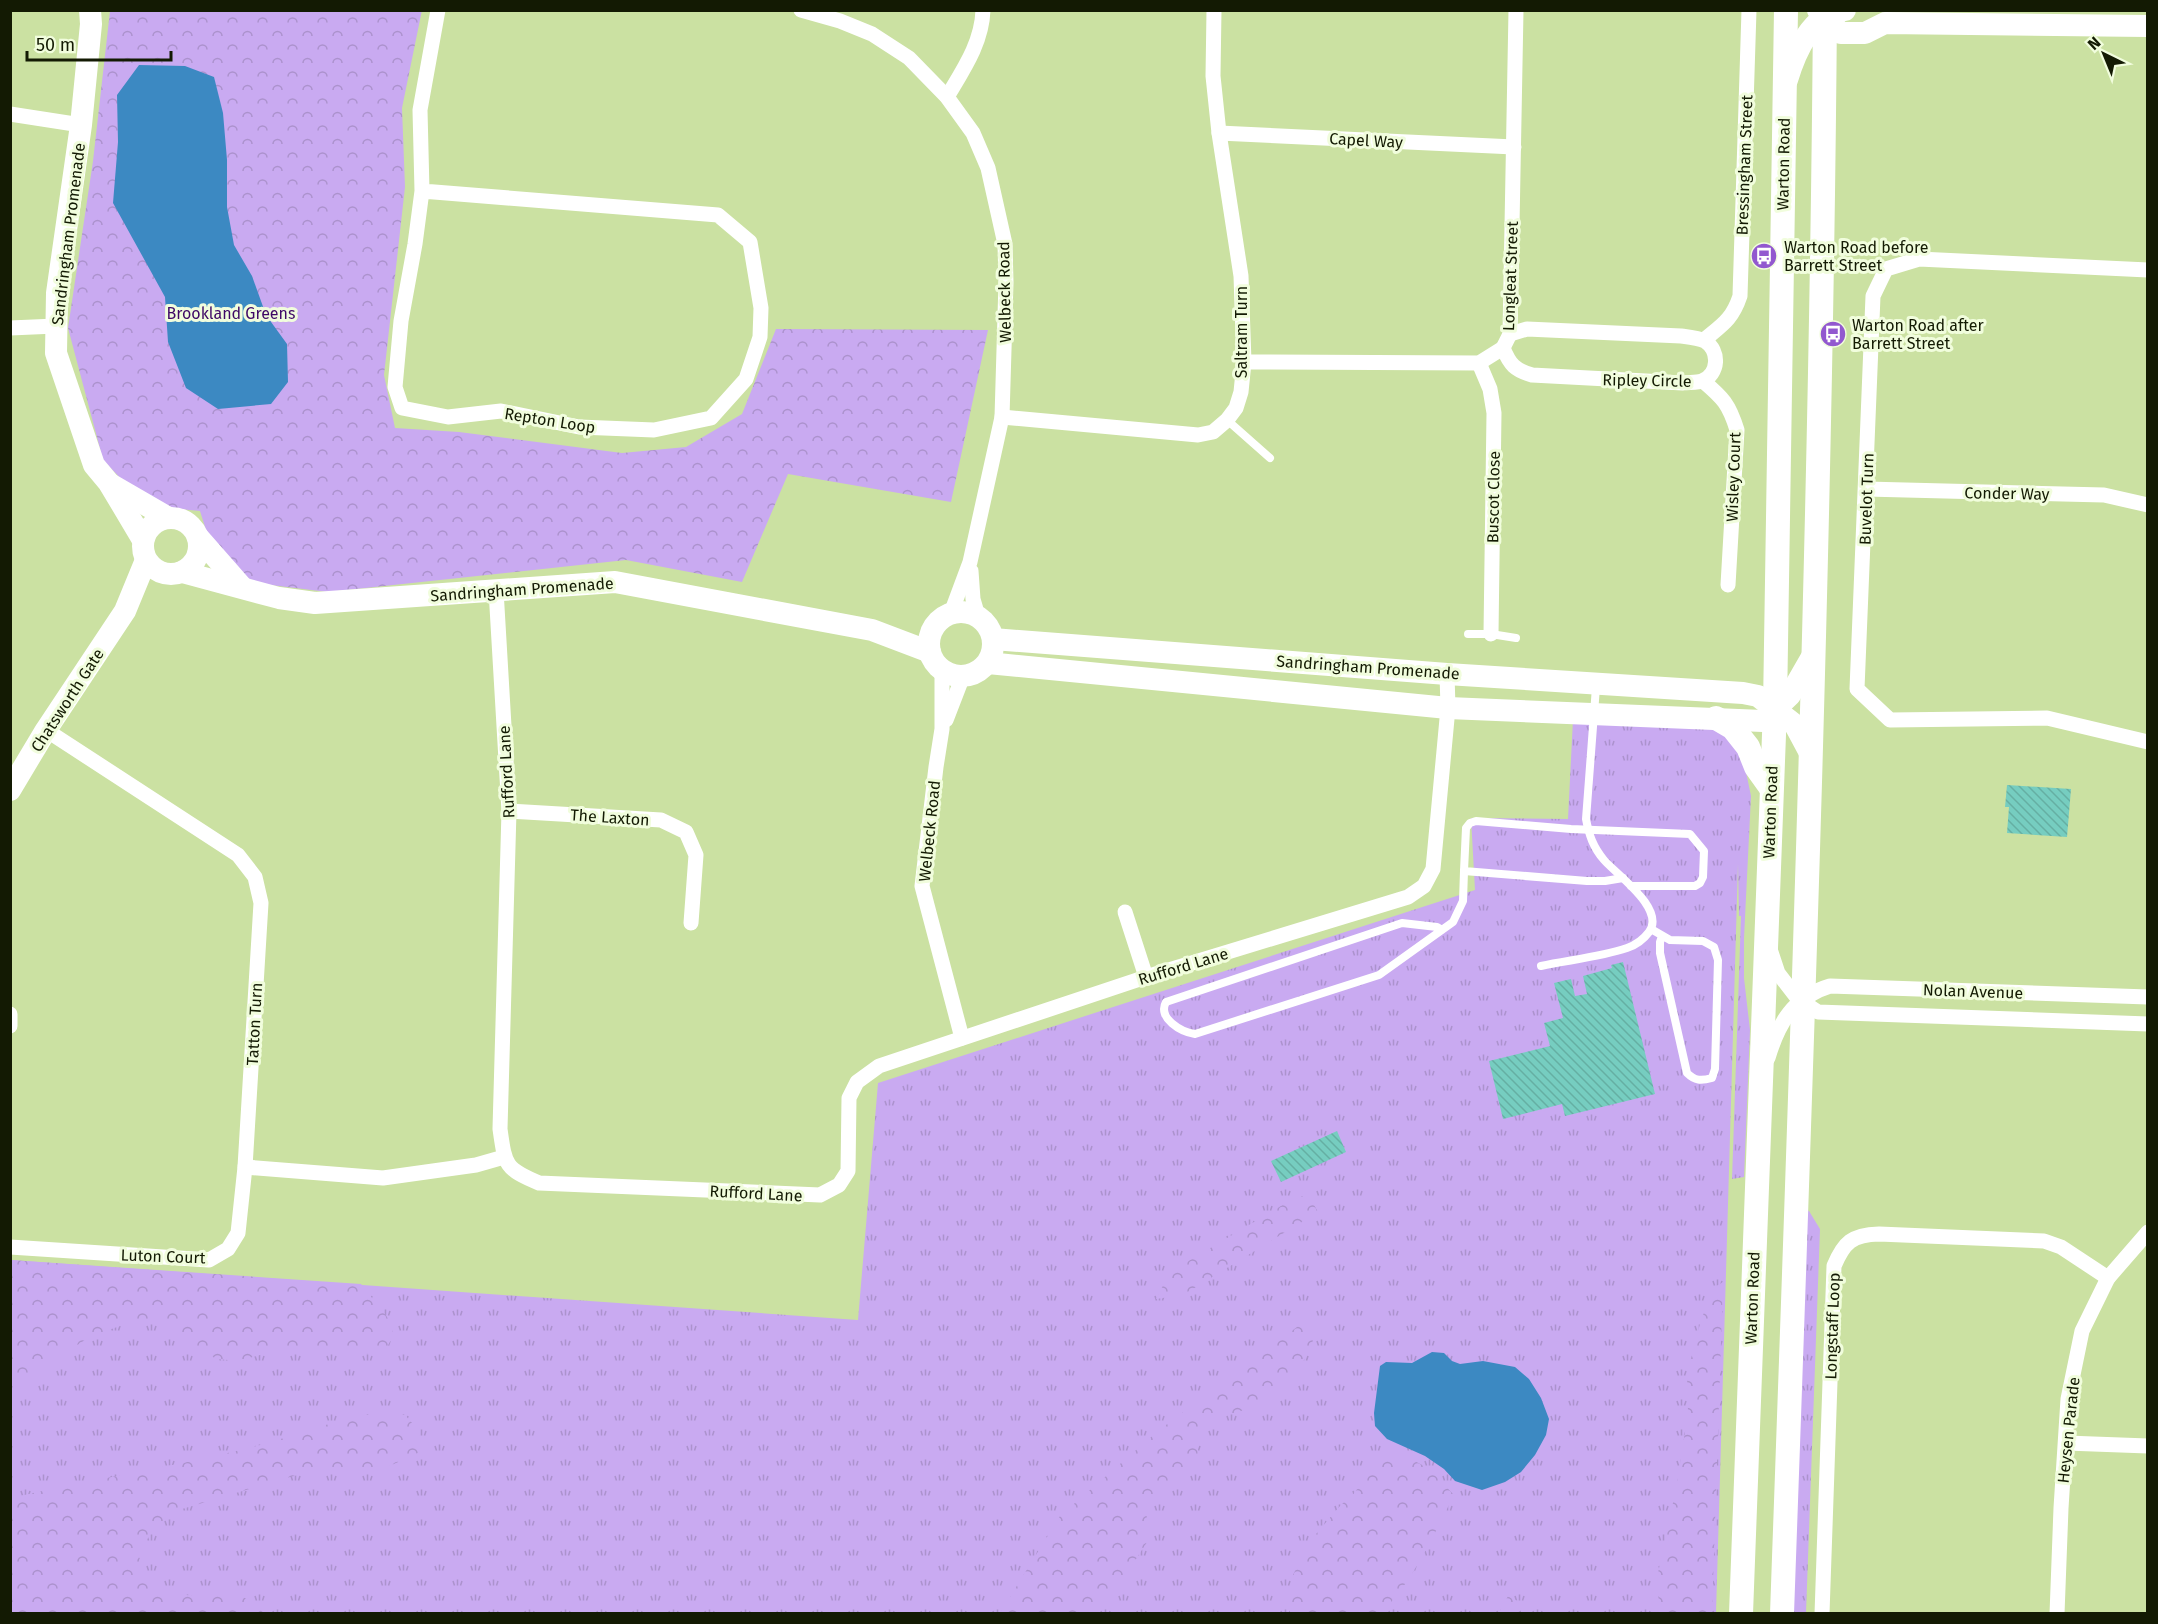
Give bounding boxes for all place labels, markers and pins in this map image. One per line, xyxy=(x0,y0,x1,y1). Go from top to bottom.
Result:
place label: Warton Road before Barrett Street xyxy=(1784,238,1928,275)
bus stop icon: Warton Road before Barrett Street xyxy=(1749,241,1779,271)
place label: Warton Road after Barrett Street xyxy=(1852,316,1985,353)
bus stop icon: Warton Road after Barrett Street xyxy=(1818,319,1848,349)

